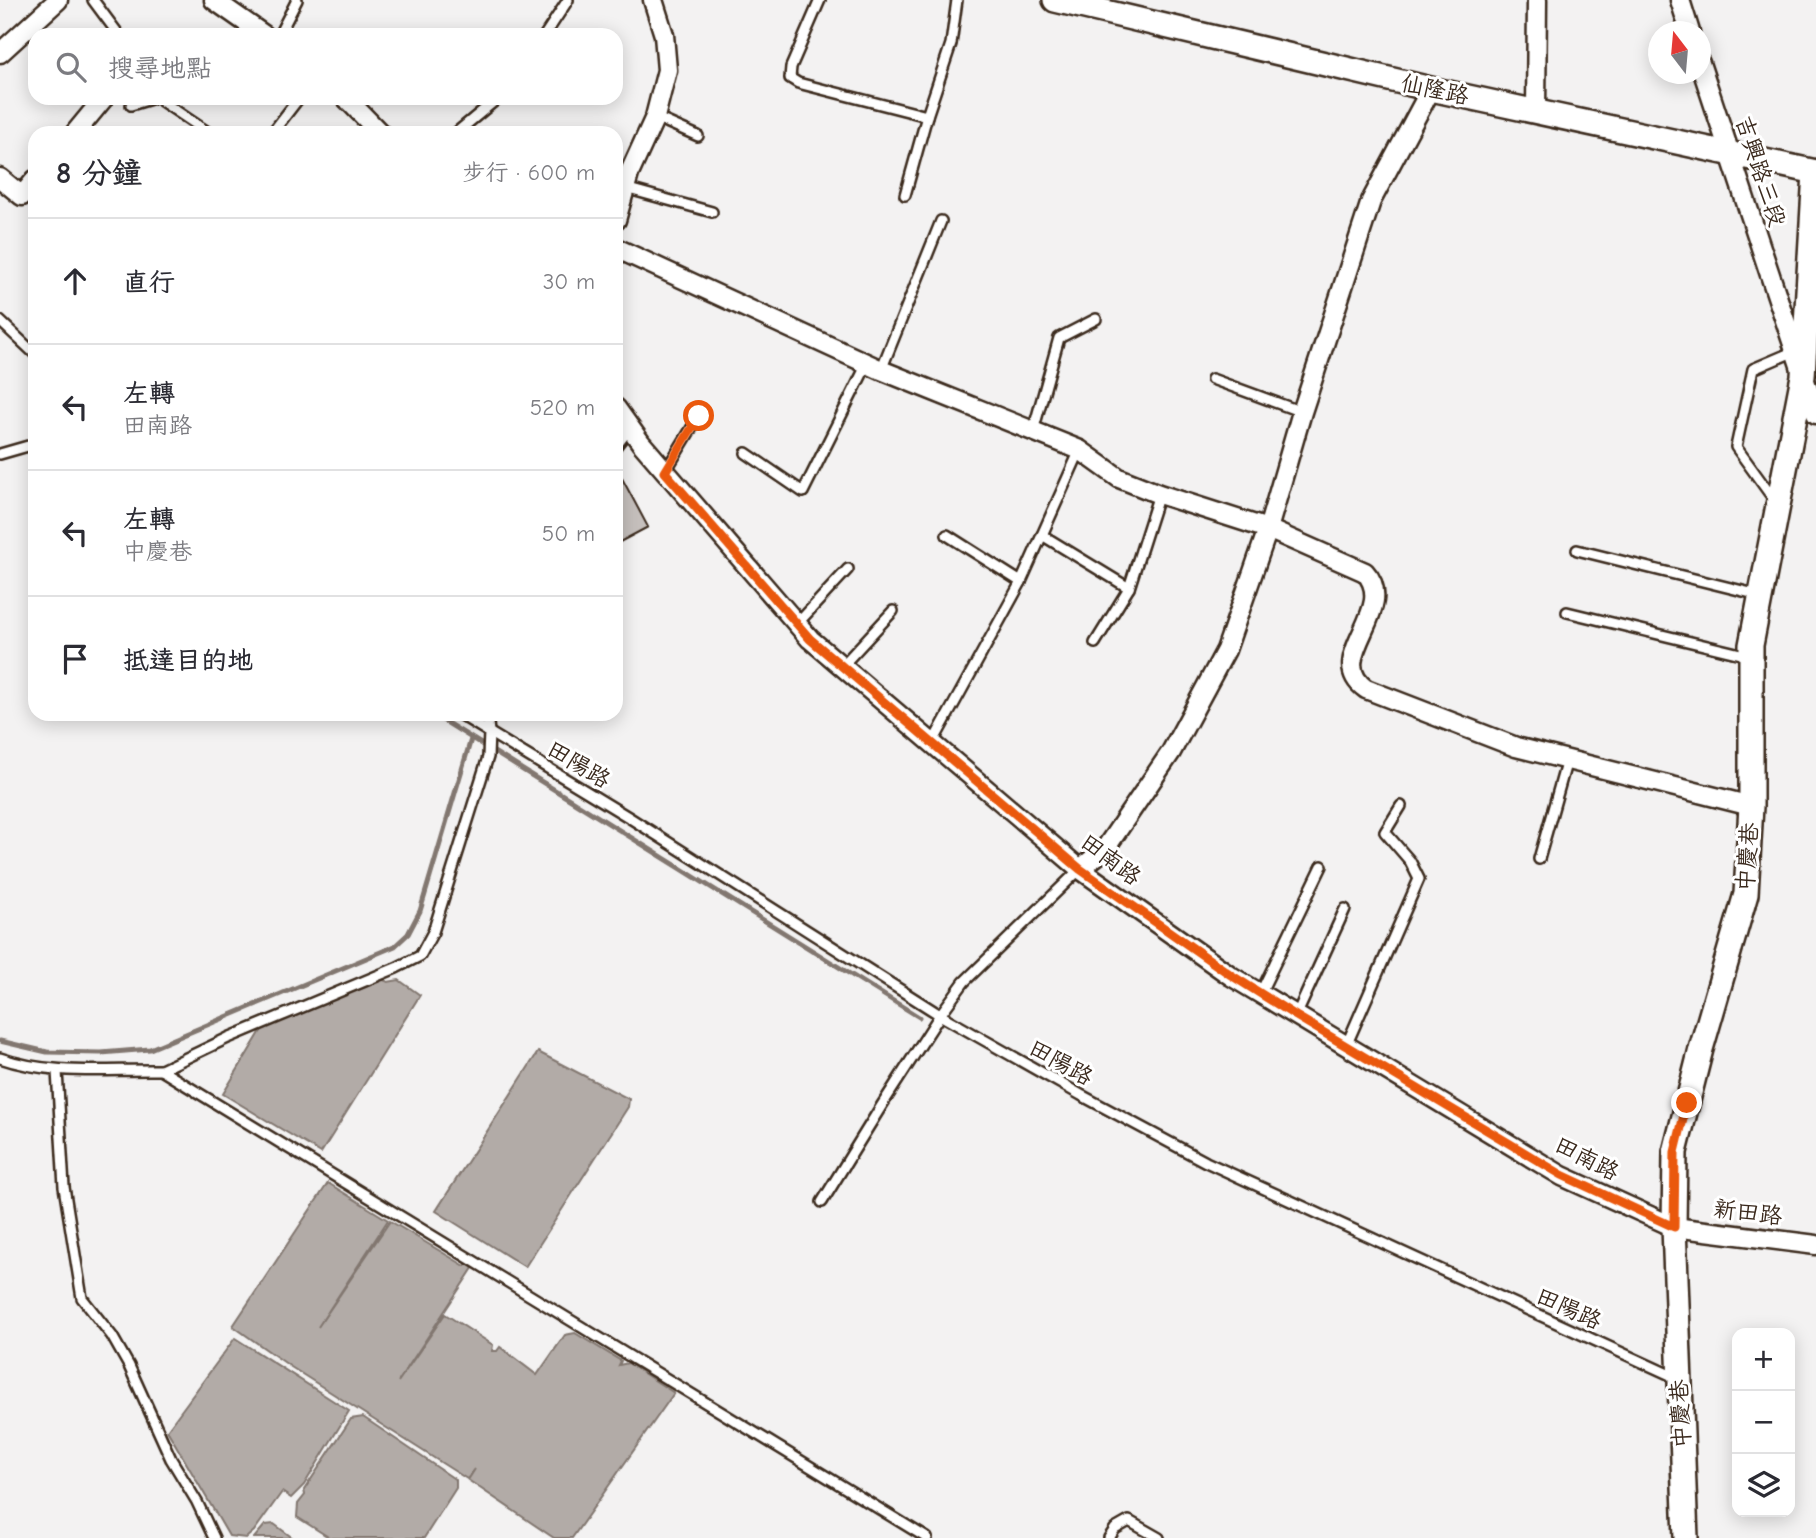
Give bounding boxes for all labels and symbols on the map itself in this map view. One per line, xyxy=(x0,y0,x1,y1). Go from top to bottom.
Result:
north arrow xyxy=(1648,21,1711,84)
street label: 仙隆路 xyxy=(1398,69,1471,110)
street label: 吉興路三段 xyxy=(1730,112,1791,230)
route start xyxy=(683,400,714,431)
street label: 田陽路 xyxy=(542,735,615,794)
street label: 中慶巷 xyxy=(1732,821,1763,892)
street label: 田南路 xyxy=(1075,828,1146,891)
street label: 田陽路 xyxy=(1024,1034,1097,1091)
route end xyxy=(1671,1087,1702,1118)
street label: 田南路 xyxy=(1550,1131,1624,1186)
street label: 新田路 xyxy=(1712,1195,1784,1230)
street label: 田陽路 xyxy=(1532,1282,1606,1335)
street label: 中慶巷 xyxy=(1665,1378,1696,1449)

